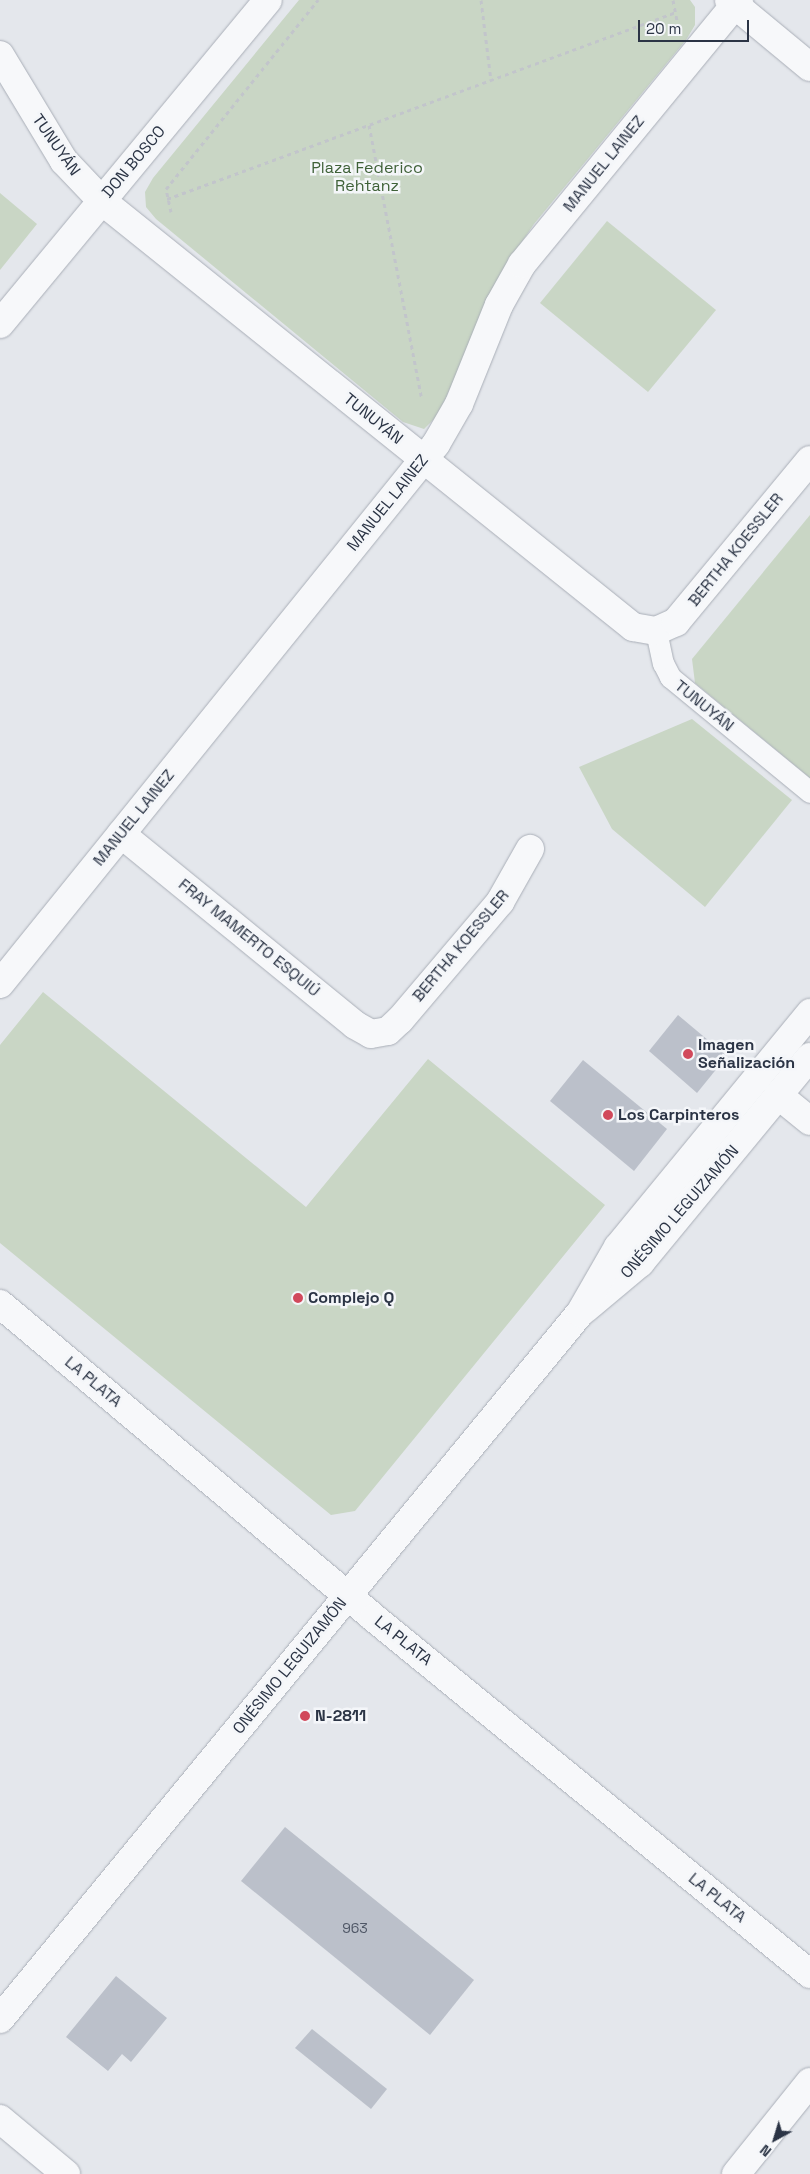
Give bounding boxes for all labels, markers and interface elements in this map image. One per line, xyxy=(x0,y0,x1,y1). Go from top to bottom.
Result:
scale bar xyxy=(640,10,751,42)
text: 20 m xyxy=(646,19,681,38)
street label: TUNUYÁN xyxy=(28,111,84,179)
street label: MANUEL LAINEZ xyxy=(559,112,649,216)
street label: DON BOSCO xyxy=(98,122,170,202)
park label: Plaza Federico Rehtanz xyxy=(311,158,423,196)
street label: TUNUYÁN xyxy=(340,389,406,449)
street label: MANUEL LAINEZ xyxy=(343,451,433,555)
street label: BERTHA KOESSLER xyxy=(684,490,788,610)
street label: TUNUYÁN xyxy=(671,676,737,736)
street label: MANUEL LAINEZ xyxy=(89,766,179,870)
street label: FRAY MAMERTO ESQUIÚ xyxy=(174,875,324,1001)
street label: BERTHA KOESSLER xyxy=(409,886,513,1006)
place label: Imagen Señalización xyxy=(698,1035,795,1073)
marker: Imagen Señalización xyxy=(682,1048,694,1060)
place label: Los Carpinteros xyxy=(618,1105,739,1125)
marker: Los Carpinteros xyxy=(602,1109,614,1121)
street label: ONÉSIMO LEGUIZAMÓN xyxy=(617,1142,743,1282)
place label: Complejo Q xyxy=(308,1288,394,1308)
marker: Complejo Q xyxy=(292,1292,304,1304)
street label: LA PLATA xyxy=(61,1353,125,1411)
street label: ONÉSIMO LEGUIZAMÓN xyxy=(229,1594,351,1738)
street label: LA PLATA xyxy=(370,1612,436,1670)
place label: N-2811 xyxy=(315,1706,366,1726)
marker: N-2811 xyxy=(299,1710,311,1722)
street label: LA PLATA xyxy=(684,1869,750,1927)
house number: 963 xyxy=(342,1920,368,1936)
north arrow xyxy=(750,2114,800,2164)
text: N xyxy=(756,2141,775,2161)

